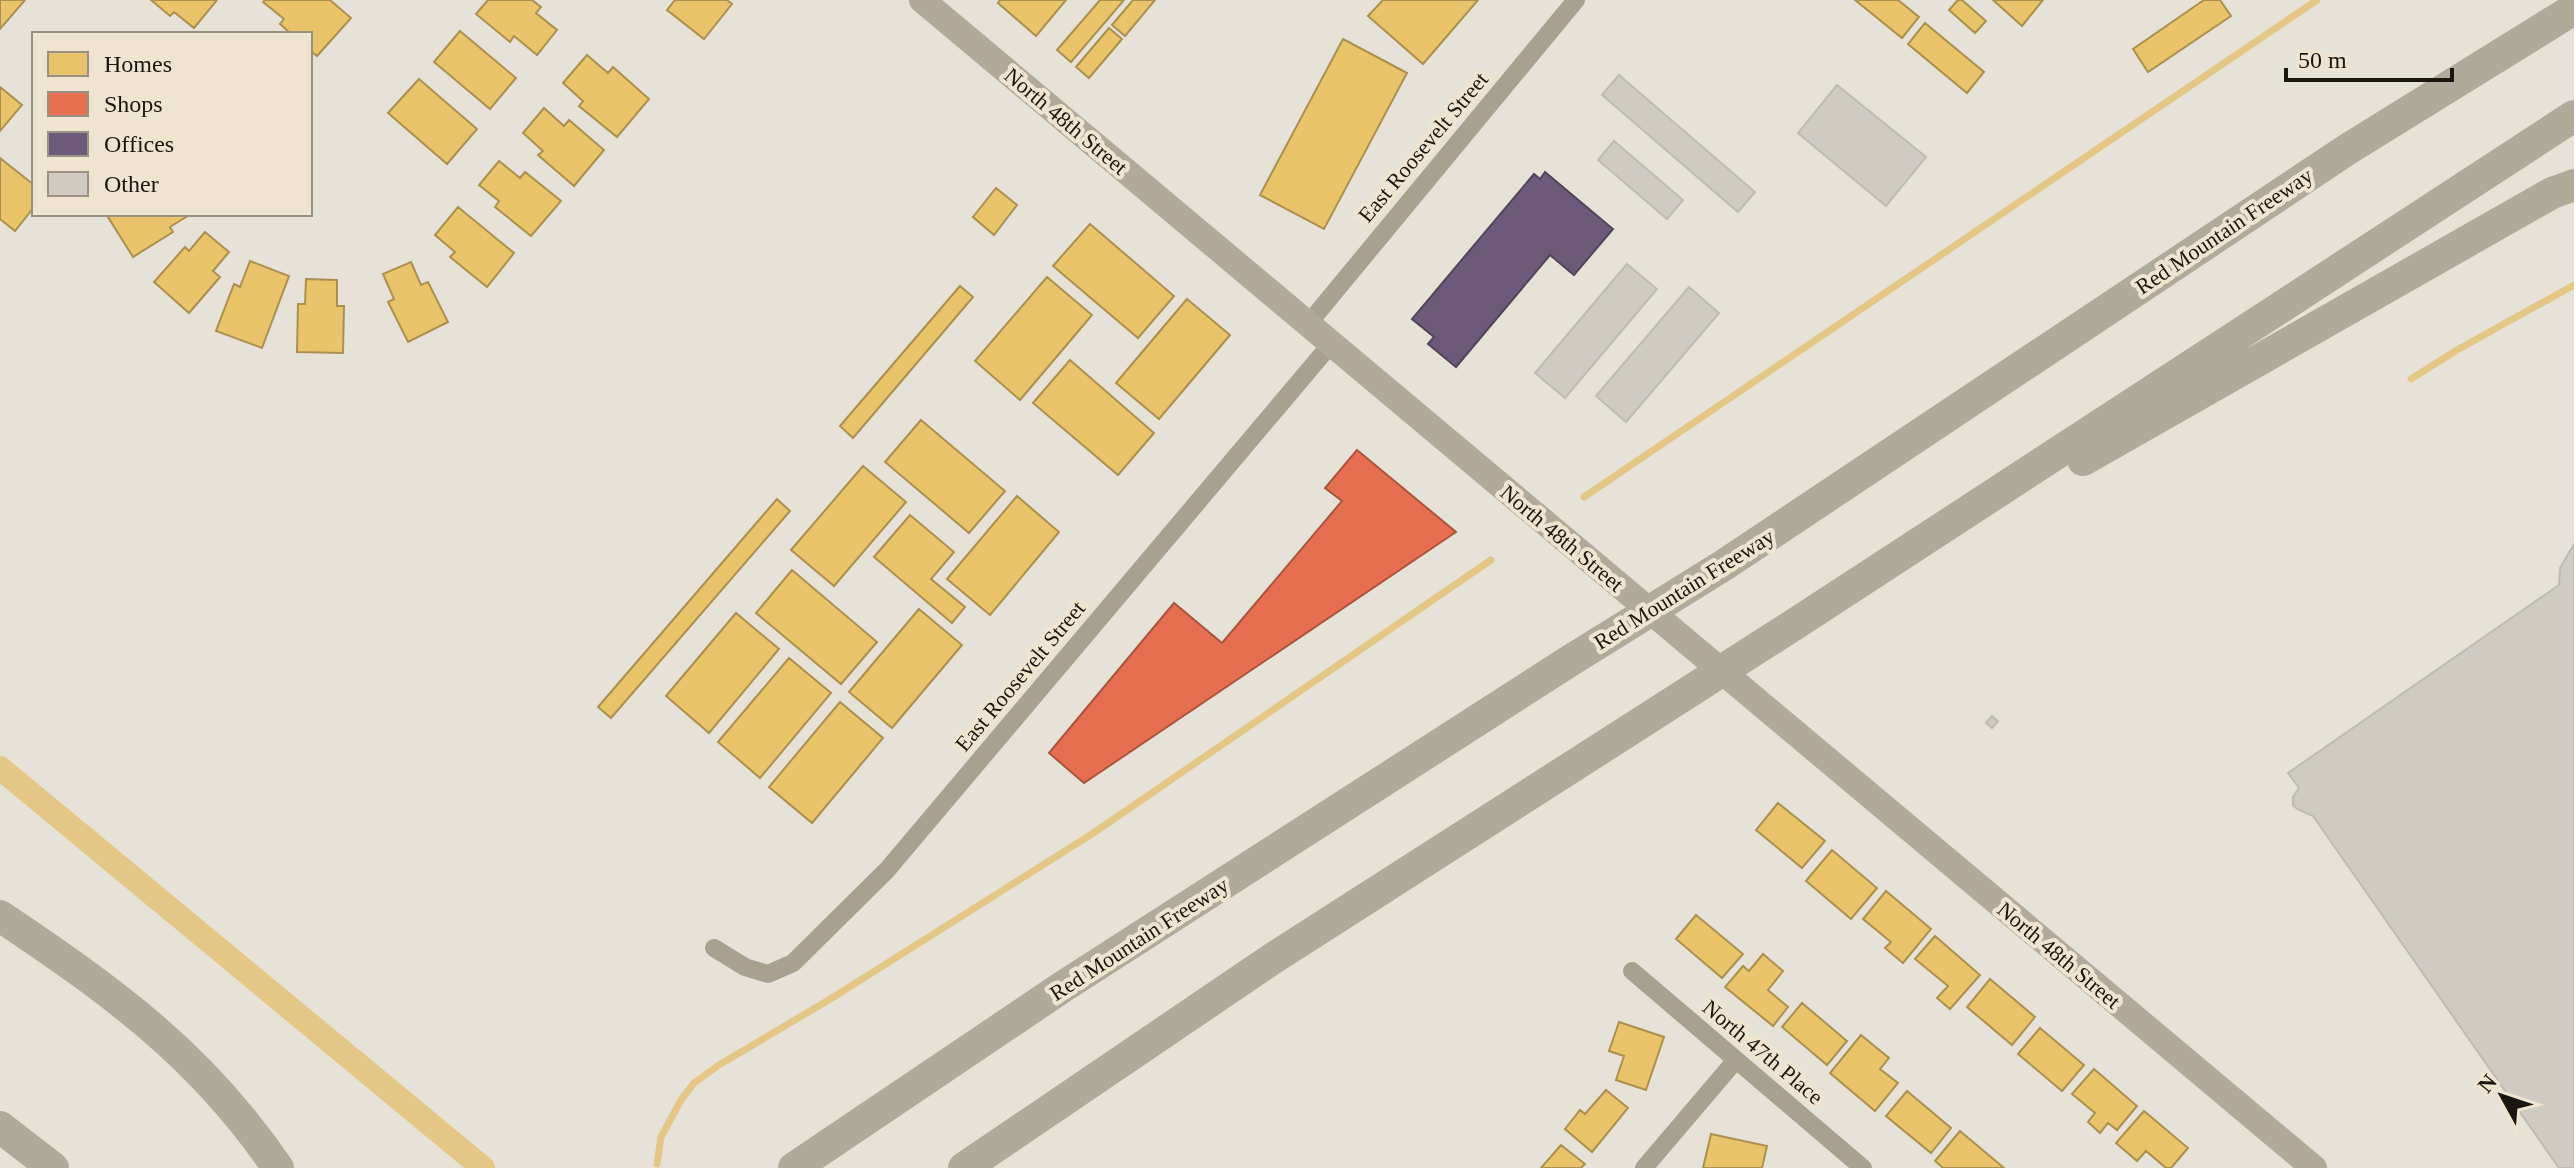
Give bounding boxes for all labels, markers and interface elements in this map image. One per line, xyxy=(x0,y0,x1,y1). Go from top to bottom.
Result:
legend xyxy=(32,32,312,216)
scale bar xyxy=(2286,32,2452,82)
text: 50 m xyxy=(2298,47,2347,73)
text: Homes xyxy=(104,51,172,77)
street label: North 48th Street xyxy=(999,62,1133,180)
street label: East Roosevelt Street xyxy=(1353,67,1493,227)
text: Shops xyxy=(104,91,163,117)
text: Offices xyxy=(104,131,174,157)
street label: Red Mountain Freeway xyxy=(2131,163,2317,299)
text: Other xyxy=(104,171,159,197)
street label: North 48th Street xyxy=(1495,479,1629,597)
street label: Red Mountain Freeway xyxy=(1589,523,1779,655)
street label: East Roosevelt Street xyxy=(950,596,1090,756)
street label: Red Mountain Freeway xyxy=(1045,872,1233,1006)
street label: North 48th Street xyxy=(1992,896,2126,1014)
street label: North 47th Place xyxy=(1698,995,1828,1109)
north arrow xyxy=(2462,1056,2542,1136)
text: N xyxy=(2472,1069,2502,1098)

